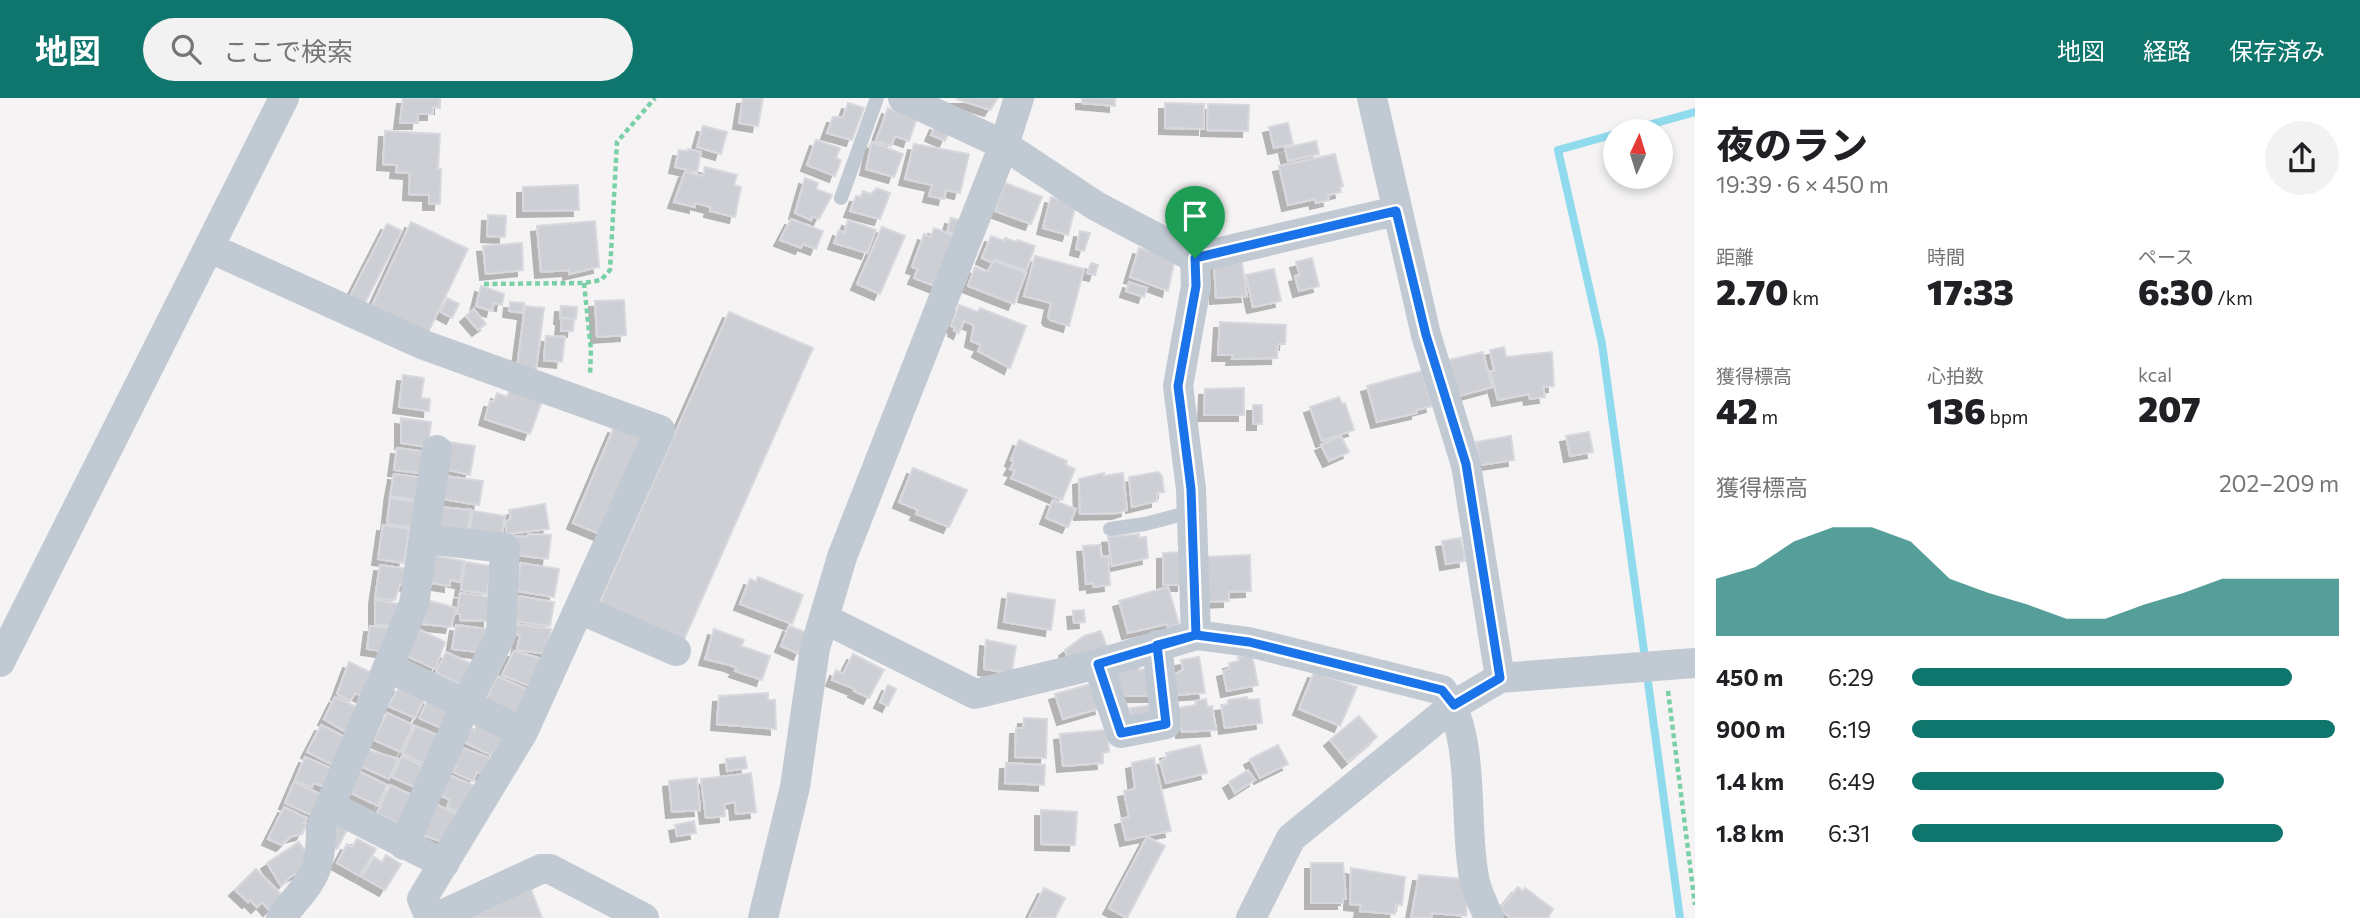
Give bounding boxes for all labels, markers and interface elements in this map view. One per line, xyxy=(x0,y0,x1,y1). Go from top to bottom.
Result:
search box xyxy=(143,18,633,81)
text: 地図 xyxy=(35,29,101,70)
icon: search xyxy=(167,30,205,68)
text: ここで検索 xyxy=(223,35,353,66)
text: 地図 xyxy=(2057,36,2105,65)
text: 経路 xyxy=(2143,36,2191,65)
text: 保存済み xyxy=(2229,36,2325,65)
north arrow xyxy=(1603,119,1673,189)
map controls xyxy=(1603,119,1673,189)
text: 夜のラン xyxy=(1716,120,1868,167)
button: share xyxy=(2265,121,2339,195)
text: 19:39 · 6 × 450 m xyxy=(1716,170,1889,198)
pin xyxy=(1165,186,1225,258)
icon: arrive xyxy=(1176,197,1214,235)
text: 距離 xyxy=(1716,245,1754,268)
text: 時間 xyxy=(1927,245,1965,268)
text: ペース xyxy=(2138,245,2194,268)
text: 2.70 xyxy=(1716,269,1789,312)
text: 17:33 xyxy=(1927,269,2014,312)
text: 6:30 xyxy=(2138,269,2214,312)
text: km xyxy=(1789,286,1819,309)
text: /km xyxy=(2214,286,2253,309)
text: kcal xyxy=(2138,363,2172,386)
text: 獲得標高 xyxy=(1716,364,1792,387)
text: 心拍数 xyxy=(1927,364,1984,387)
text: 207 xyxy=(2138,386,2201,429)
text: 42 xyxy=(1716,388,1758,431)
text: 136 xyxy=(1927,388,1986,431)
text: m xyxy=(1758,405,1778,428)
text: bpm xyxy=(1986,405,2028,428)
text: 202–209 m xyxy=(2219,469,2339,497)
text: 獲得標高 xyxy=(1716,473,1808,501)
text: 450 m xyxy=(1716,663,1783,691)
text: 6:29 xyxy=(1828,663,1874,691)
text: 900 m xyxy=(1716,715,1785,743)
text: 6:19 xyxy=(1828,715,1871,743)
text: 1.4 km xyxy=(1716,767,1784,795)
text: 6:49 xyxy=(1828,767,1875,795)
text: 1.8 km xyxy=(1716,819,1784,847)
text: 6:31 xyxy=(1828,819,1870,847)

